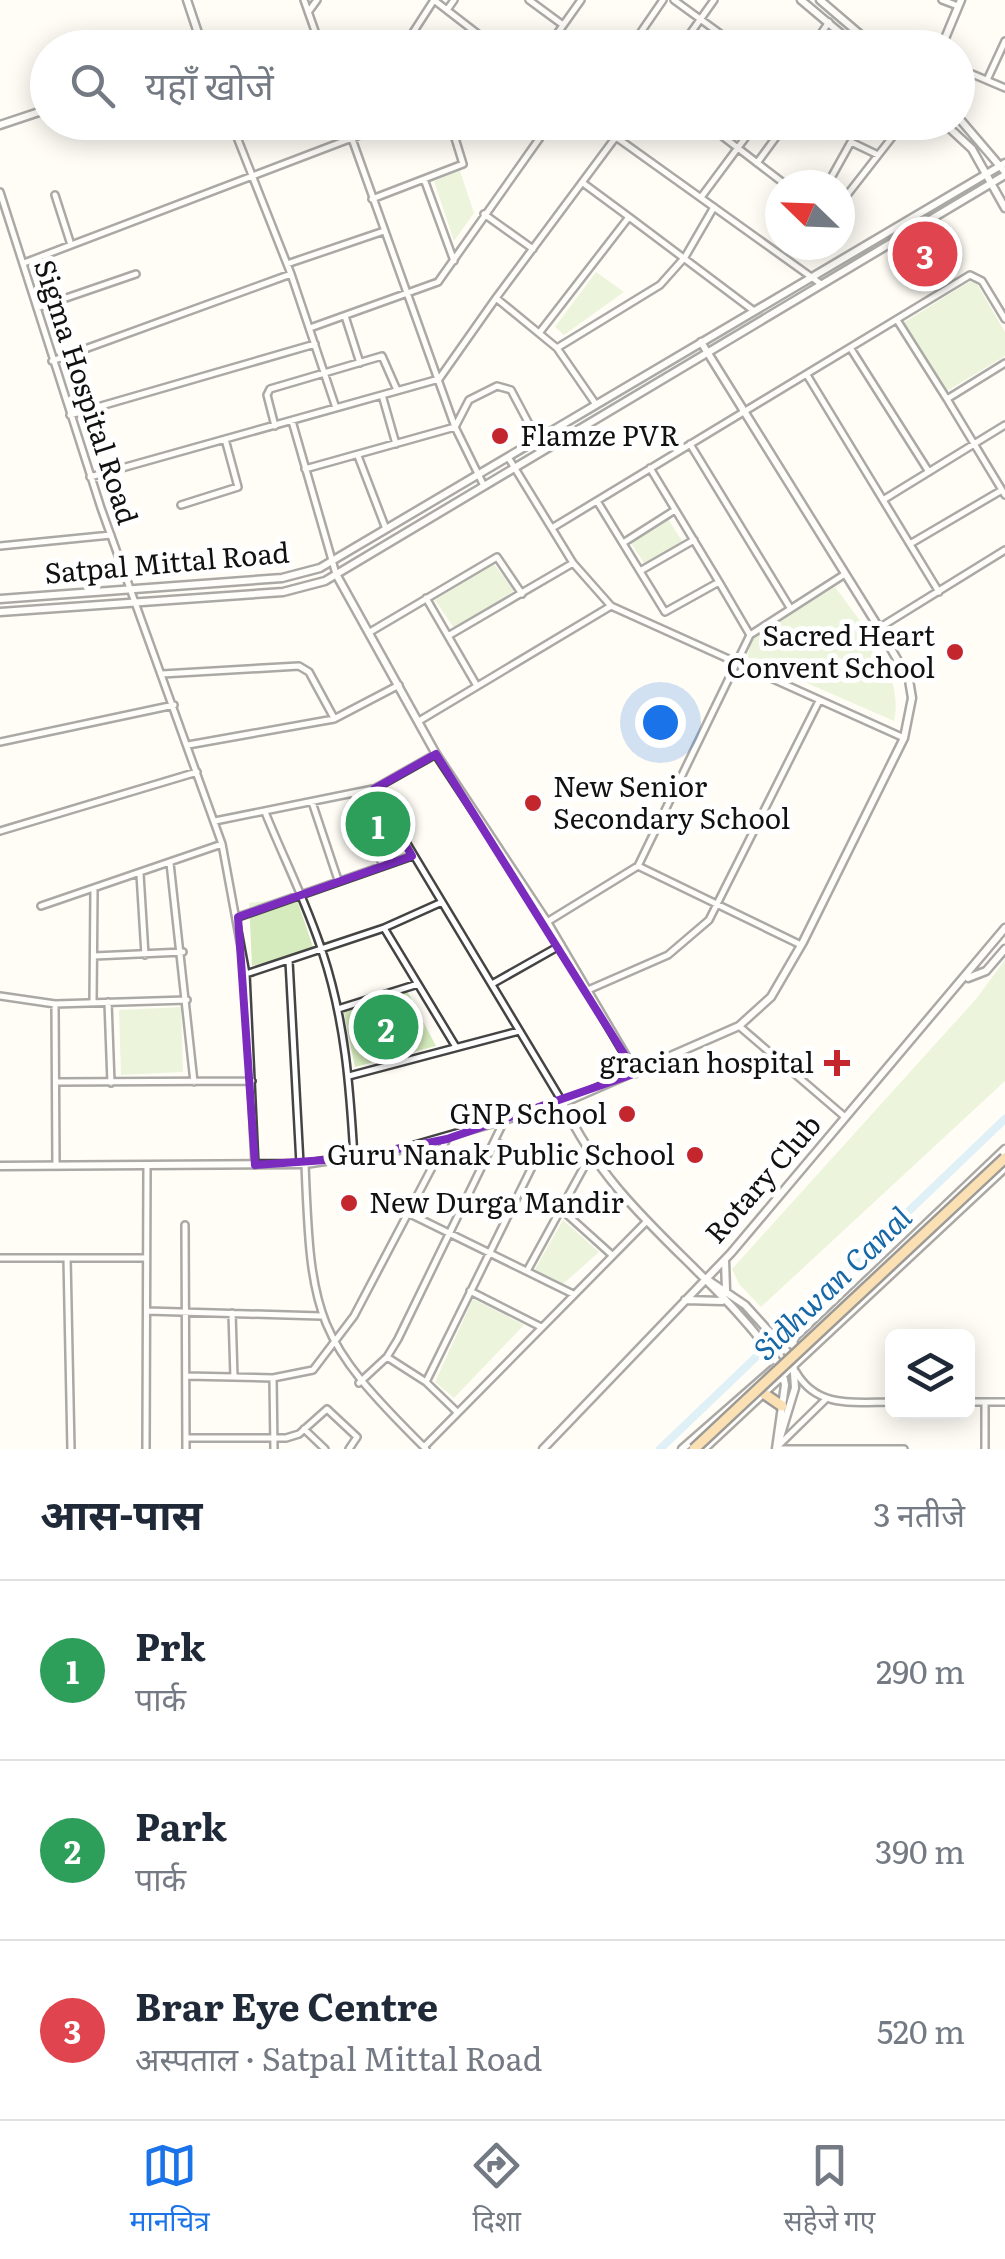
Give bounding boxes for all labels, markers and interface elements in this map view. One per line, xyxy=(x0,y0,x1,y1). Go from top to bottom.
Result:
search box xyxy=(30,30,975,140)
text: यहाँ खोजें xyxy=(145,55,274,112)
icon: search xyxy=(65,58,120,113)
north arrow xyxy=(765,170,855,260)
pin: 3 xyxy=(892,216,958,292)
street label: Sigma Hospital Road xyxy=(25,254,151,529)
place label: Flamze PVR xyxy=(520,413,680,455)
marker: Flamze PVR xyxy=(489,425,511,447)
street label: Satpal Mittal Road xyxy=(43,529,291,593)
place label: Sacred Heart Convent School xyxy=(726,613,936,687)
marker: Sacred Heart Convent School xyxy=(944,641,966,663)
your location xyxy=(635,697,686,748)
place label: New Senior Secondary School xyxy=(553,764,790,838)
pin: 1 xyxy=(346,786,410,862)
marker: New Senior Secondary School xyxy=(522,792,544,814)
pin: 2 xyxy=(354,990,418,1064)
place label: gracian hospital xyxy=(600,1040,814,1082)
marker: gracian hospital xyxy=(824,1050,850,1076)
place label: GNP School xyxy=(449,1091,607,1133)
marker: GNP School xyxy=(616,1103,638,1125)
street label: Rotary Club xyxy=(694,1104,829,1251)
place label: Guru Nanak Public School xyxy=(327,1132,675,1174)
marker: Guru Nanak Public School xyxy=(684,1144,706,1166)
place label: New Durga Mandir xyxy=(369,1180,625,1222)
marker: New Durga Mandir xyxy=(338,1192,360,1214)
water label: Sidhwan Canal xyxy=(742,1194,920,1369)
map controls xyxy=(885,1329,975,1419)
button: layers xyxy=(885,1329,975,1419)
text: आस-पास xyxy=(40,1481,203,1543)
text: 3 नतीजे xyxy=(873,1489,965,1537)
text: Prk xyxy=(135,1616,205,1673)
text: 1 xyxy=(66,1646,79,1694)
text: 290 m xyxy=(876,1646,965,1694)
text: पार्क xyxy=(135,1673,186,1721)
text: Park xyxy=(135,1796,227,1853)
text: 2 xyxy=(64,1826,81,1874)
text: 390 m xyxy=(875,1826,965,1874)
text: पार्क xyxy=(135,1853,186,1901)
text: Brar Eye Centre xyxy=(135,1976,438,2033)
text: 3 xyxy=(64,2006,81,2054)
text: 520 m xyxy=(877,2006,965,2054)
text: अस्पताल · Satpal Mittal Road xyxy=(135,2033,542,2081)
tab: मानचित्र xyxy=(130,2138,210,2242)
tab: दिशा xyxy=(469,2138,524,2242)
tab: सहेजे गए xyxy=(784,2138,875,2242)

